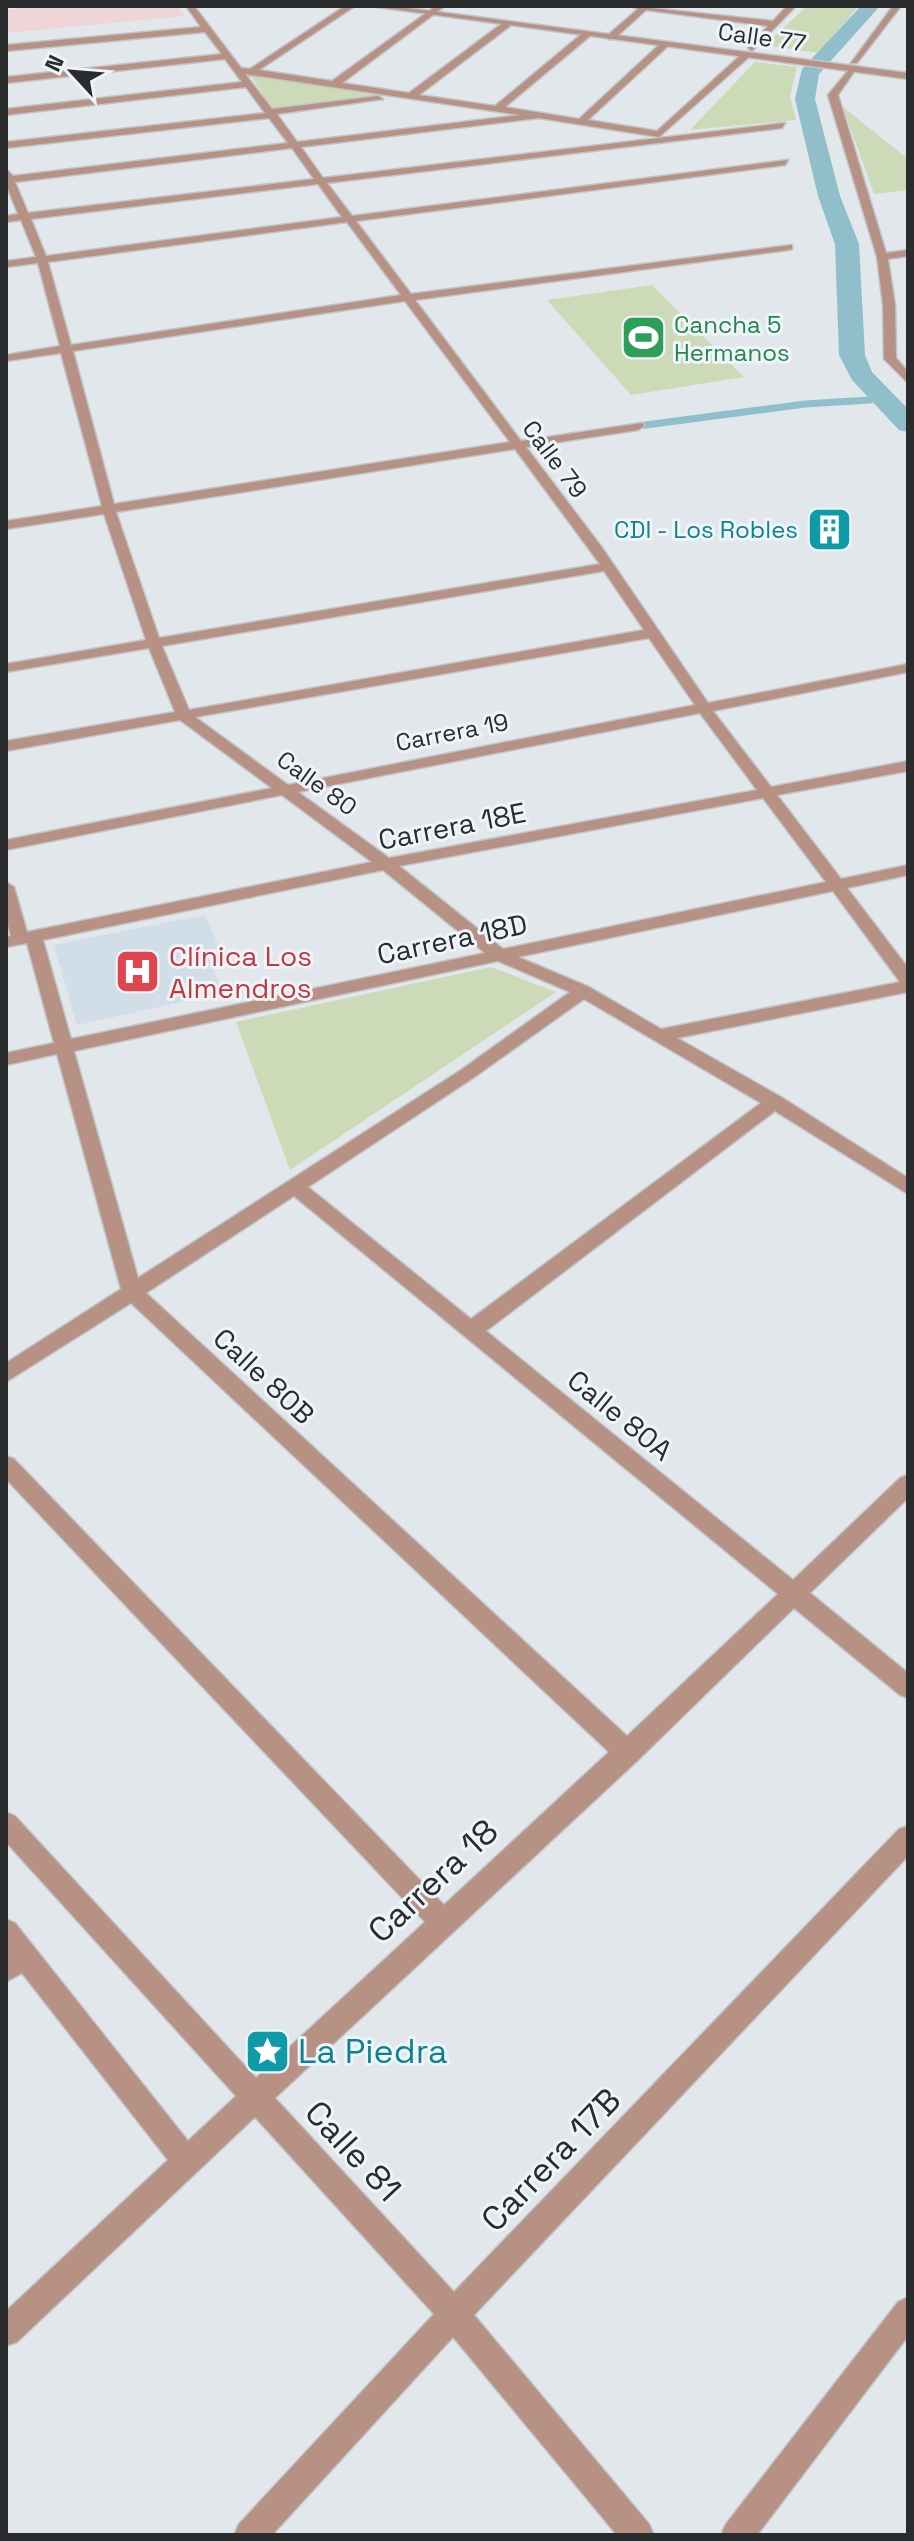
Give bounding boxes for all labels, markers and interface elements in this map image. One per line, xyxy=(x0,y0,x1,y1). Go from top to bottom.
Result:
street label: Calle 77 xyxy=(716,15,808,59)
north arrow xyxy=(32,32,112,112)
text: N xyxy=(38,50,70,76)
place label: Cancha 5 Hermanos xyxy=(674,309,790,368)
sports icon: Cancha 5 Hermanos xyxy=(619,314,667,362)
street label: Calle 79 xyxy=(516,414,594,504)
building icon: CDI - Los Robles xyxy=(805,505,853,553)
place label: CDI - Los Robles xyxy=(614,514,798,545)
street label: Carrera 19 xyxy=(393,706,511,758)
street label: Calle 80 xyxy=(271,744,363,822)
street label: Carrera 18E xyxy=(375,794,529,858)
street label: Carrera 18D xyxy=(374,906,530,972)
place label: Clínica Los Almendros xyxy=(169,938,312,1006)
hospital icon: Clínica Los Almendros xyxy=(114,948,162,996)
street label: Calle 80B xyxy=(206,1320,322,1432)
street label: Calle 80A xyxy=(560,1362,680,1468)
street label: Carrera 18 xyxy=(359,1810,507,1952)
place icon: La Piedra xyxy=(243,2027,291,2075)
place label: La Piedra xyxy=(298,2030,447,2073)
street label: Carrera 17B xyxy=(472,2079,630,2241)
street label: Calle 81 xyxy=(296,2092,410,2210)

